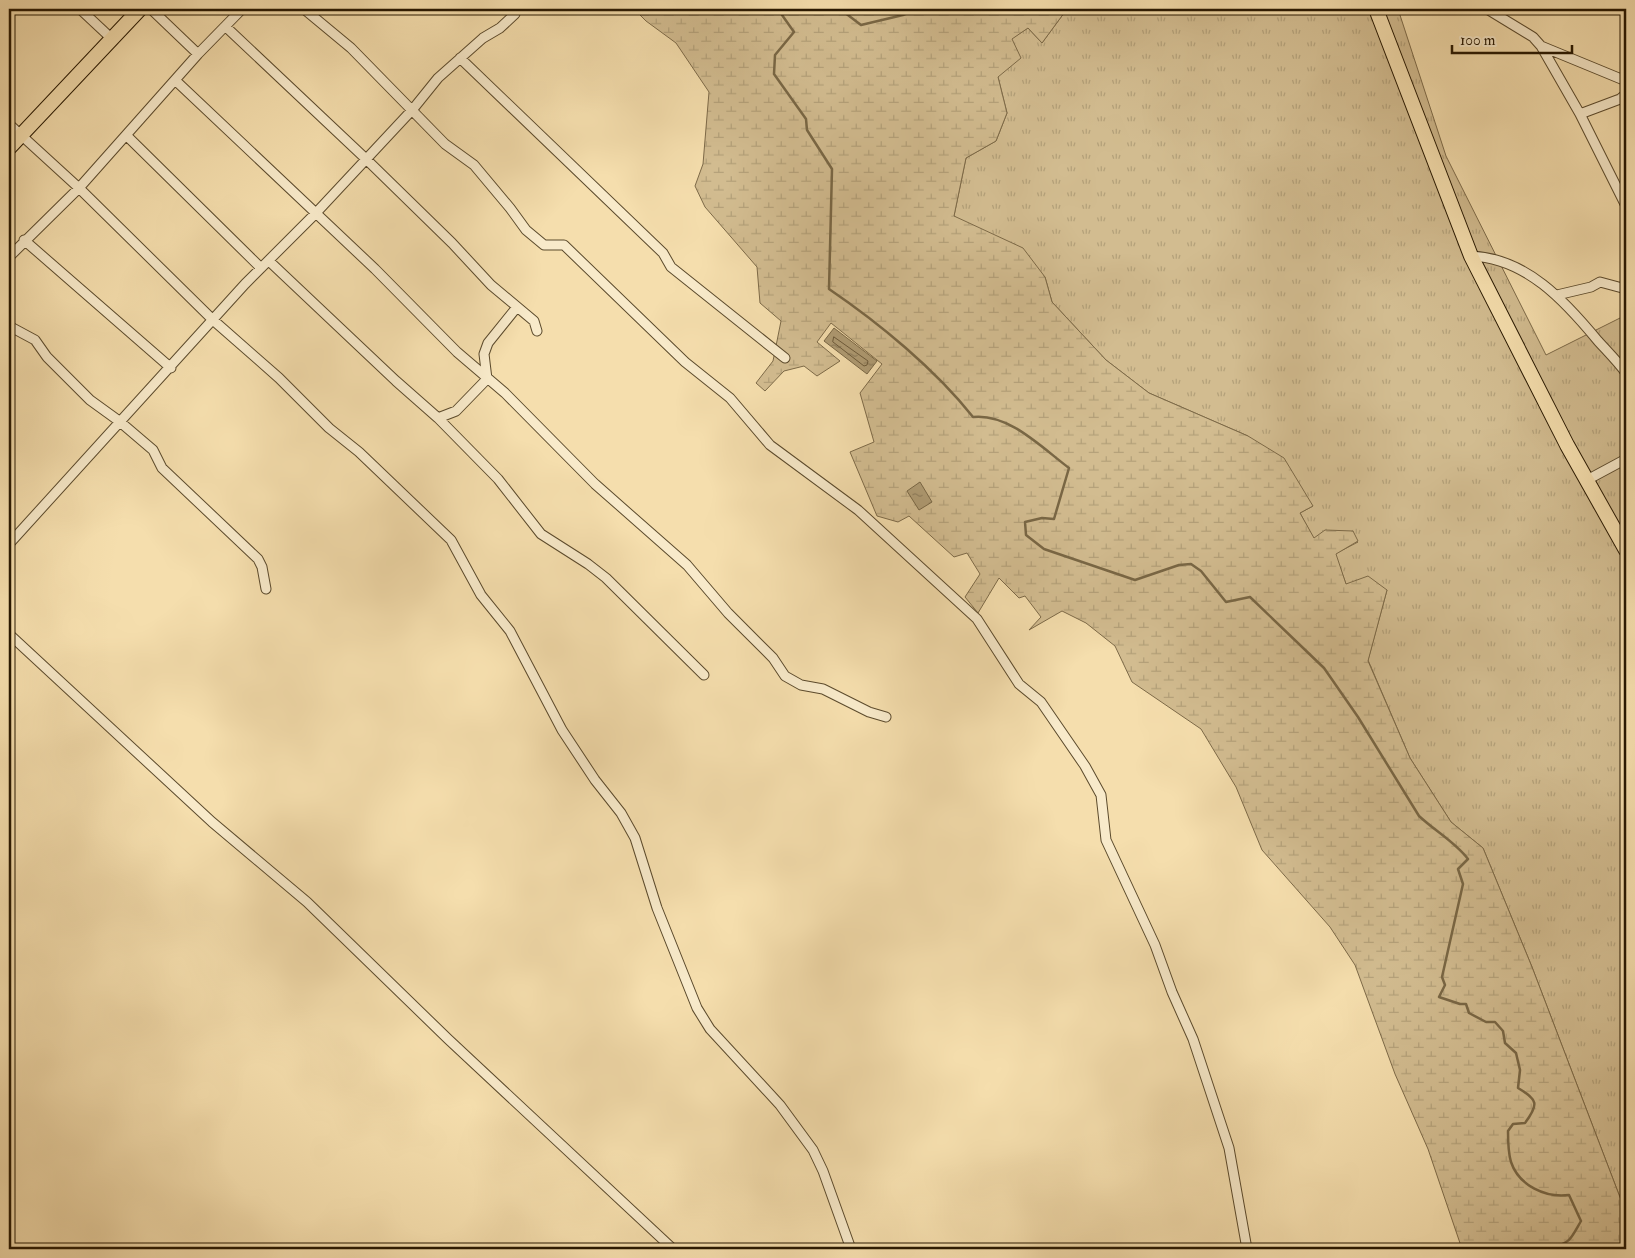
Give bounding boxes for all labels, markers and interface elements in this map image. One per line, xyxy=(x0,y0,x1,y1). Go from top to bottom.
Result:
scale bar xyxy=(1452,22,1572,54)
text: 100 m xyxy=(1460,31,1496,50)

